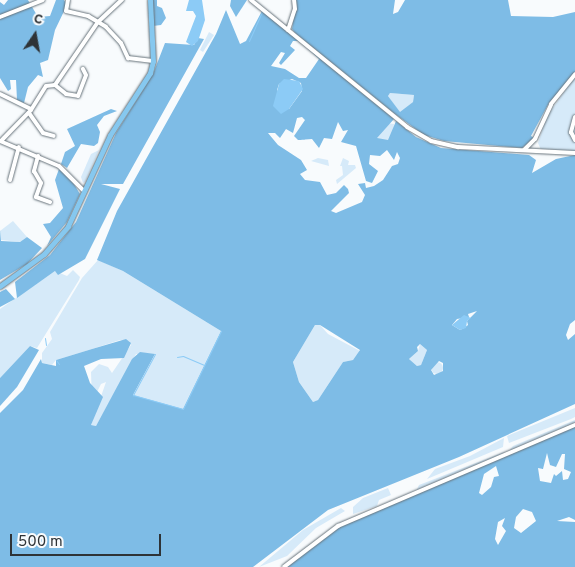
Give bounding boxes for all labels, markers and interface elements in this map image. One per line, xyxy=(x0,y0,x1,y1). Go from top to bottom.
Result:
north arrow xyxy=(10,10,60,60)
text: С xyxy=(32,11,44,29)
scale bar xyxy=(12,524,164,556)
text: 500 m xyxy=(18,533,63,552)

